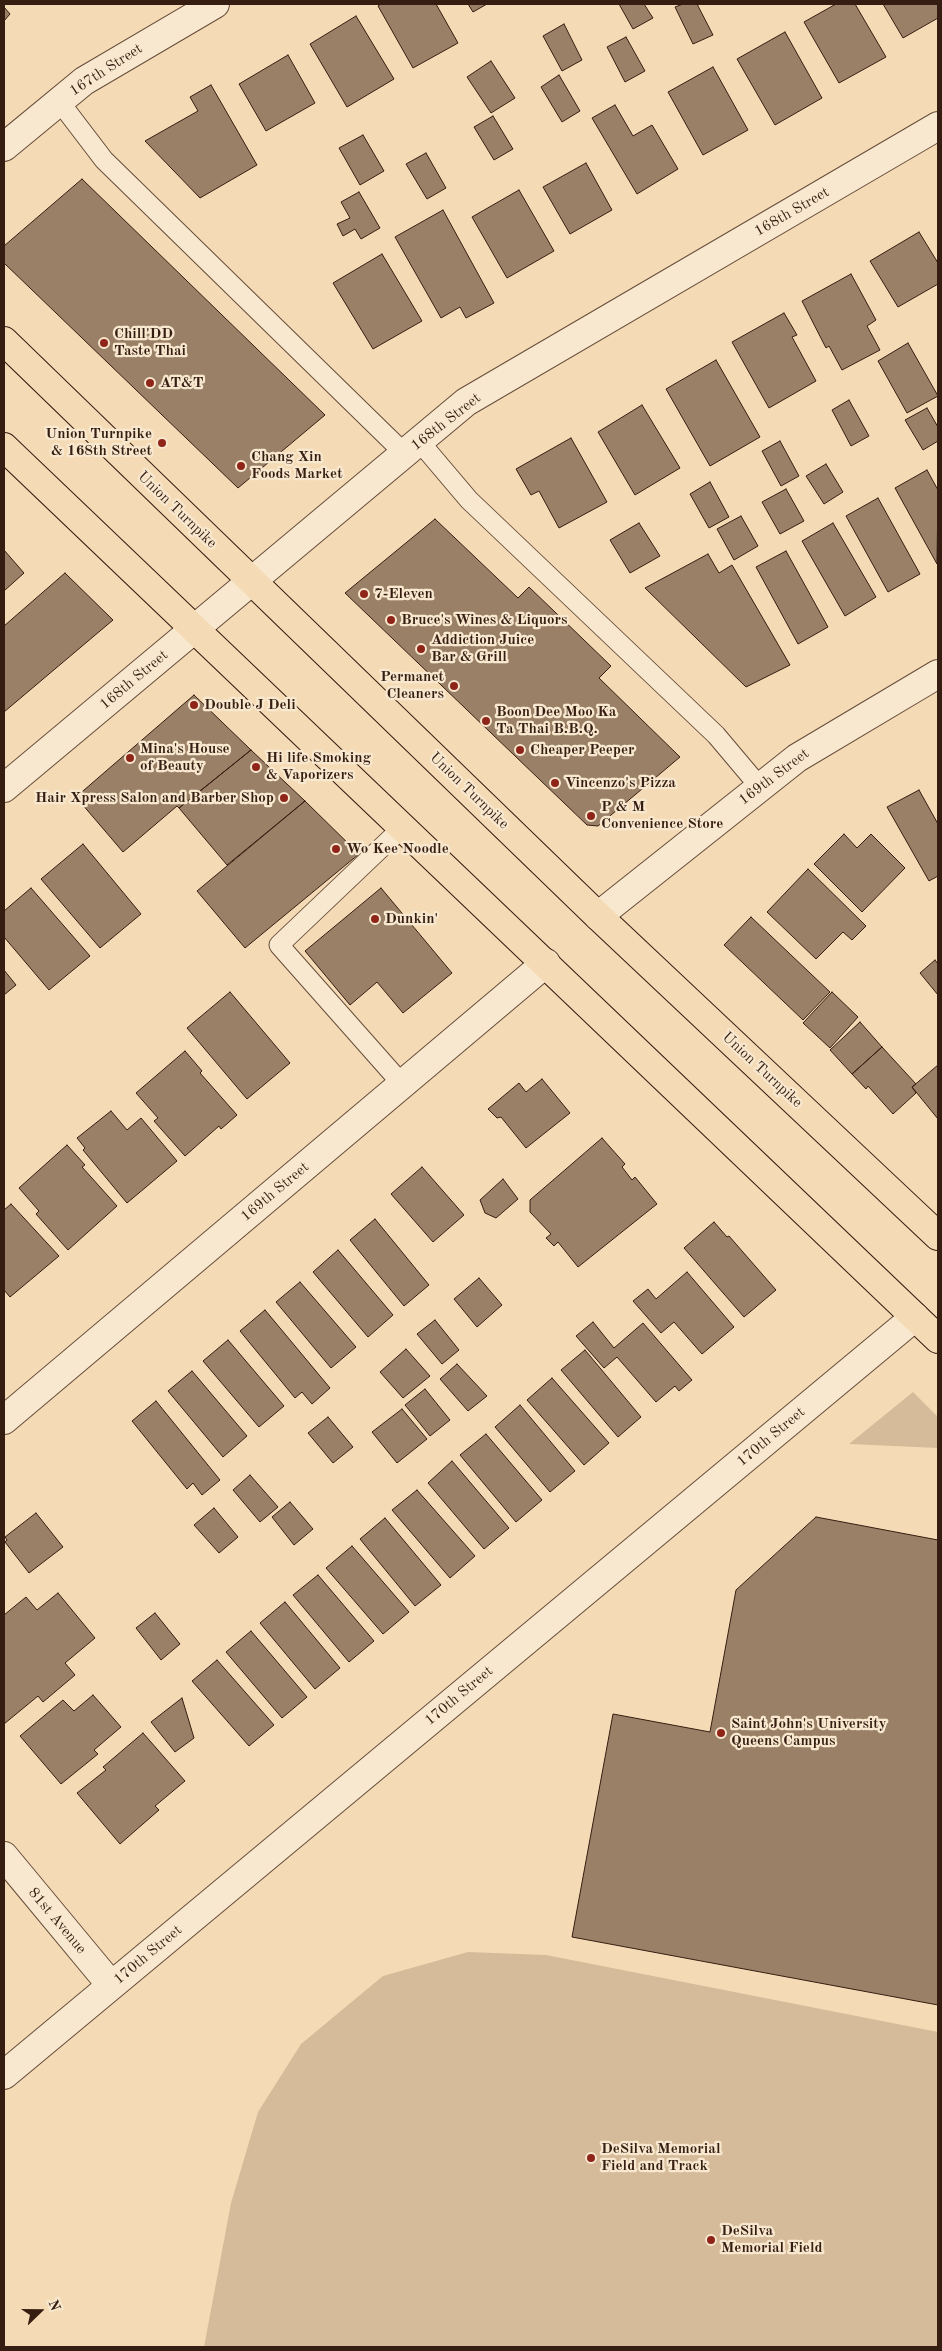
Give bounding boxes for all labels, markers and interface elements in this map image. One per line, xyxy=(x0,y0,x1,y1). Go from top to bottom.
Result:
street label: 167th Street xyxy=(66,40,146,100)
street label: 168th Street xyxy=(751,183,833,241)
place label: Chill'DD Taste Thai xyxy=(114,325,186,360)
marker: Chill'DD Taste Thai xyxy=(98,337,110,349)
place label: AT&T xyxy=(160,374,203,392)
marker: AT&T xyxy=(144,377,156,389)
street label: 168th Street xyxy=(408,389,484,455)
place label: Union Turnpike & 168th Street xyxy=(45,425,152,460)
marker: Union Turnpike & 168th Street xyxy=(156,437,168,449)
place label: Chang Xin Foods Market xyxy=(251,448,343,483)
marker: Chang Xin Foods Market xyxy=(235,460,247,472)
street label: Union Turnpike xyxy=(134,468,220,552)
place label: 7-Eleven xyxy=(374,585,433,603)
marker: 7-Eleven xyxy=(358,588,370,600)
place label: Bruce's Wines & Liquors xyxy=(401,611,568,629)
marker: Bruce's Wines & Liquors xyxy=(385,614,397,626)
place label: Addiction Juice Bar & Grill xyxy=(431,631,534,666)
marker: Addiction Juice Bar & Grill xyxy=(415,643,427,655)
street label: 168th Street xyxy=(96,646,172,714)
place label: Permanet Cleaners xyxy=(380,668,444,703)
marker: Permanet Cleaners xyxy=(448,680,460,692)
place label: Double J Deli xyxy=(204,696,296,714)
marker: Double J Deli xyxy=(188,699,200,711)
place label: Boon Dee Moo Ka Ta Thai B.B.Q. xyxy=(496,703,616,738)
marker: Boon Dee Moo Ka Ta Thai B.B.Q. xyxy=(480,715,492,727)
place label: Mina's House of Beauty xyxy=(140,740,230,775)
place label: Cheaper Peeper xyxy=(530,741,635,759)
marker: Cheaper Peeper xyxy=(514,744,526,756)
street label: 169th Street xyxy=(735,745,813,809)
place label: Hi life Smoking & Vaporizers xyxy=(266,749,371,784)
street label: Union Turnpike xyxy=(426,749,512,833)
marker: Mina's House of Beauty xyxy=(124,752,136,764)
marker: Hi life Smoking & Vaporizers xyxy=(250,761,262,773)
place label: Vincenzo's Pizza xyxy=(565,774,676,792)
marker: Vincenzo's Pizza xyxy=(549,777,561,789)
place label: Hair Xpress Salon and Barber Shop xyxy=(35,789,274,807)
marker: Hair Xpress Salon and Barber Shop xyxy=(278,792,290,804)
place label: P & M Convenience Store xyxy=(601,798,723,833)
marker: P & M Convenience Store xyxy=(585,810,597,822)
place label: Wo Kee Noodle xyxy=(346,840,449,858)
marker: Wo Kee Noodle xyxy=(330,843,342,855)
place label: Dunkin' xyxy=(385,910,438,928)
marker: Dunkin' xyxy=(369,913,381,925)
street label: Union Turnpike xyxy=(718,1028,806,1112)
street label: 169th Street xyxy=(237,1158,313,1226)
street label: 170th Street xyxy=(733,1403,809,1471)
street label: 170th Street xyxy=(421,1662,497,1730)
place label: Saint John's University Queens Campus xyxy=(731,1715,887,1750)
marker: Saint John's University Queens Campus xyxy=(715,1727,727,1739)
street label: 81st Avenue xyxy=(24,1884,90,1958)
street label: 170th Street xyxy=(110,1921,186,1989)
place label: DeSilva Memorial Field and Track xyxy=(601,2140,721,2175)
marker: DeSilva Memorial Field and Track xyxy=(585,2152,597,2164)
place label: DeSilva Memorial Field xyxy=(721,2222,823,2257)
marker: DeSilva Memorial Field xyxy=(705,2234,717,2246)
north arrow xyxy=(15,2286,65,2336)
text: N xyxy=(45,2298,62,2313)

